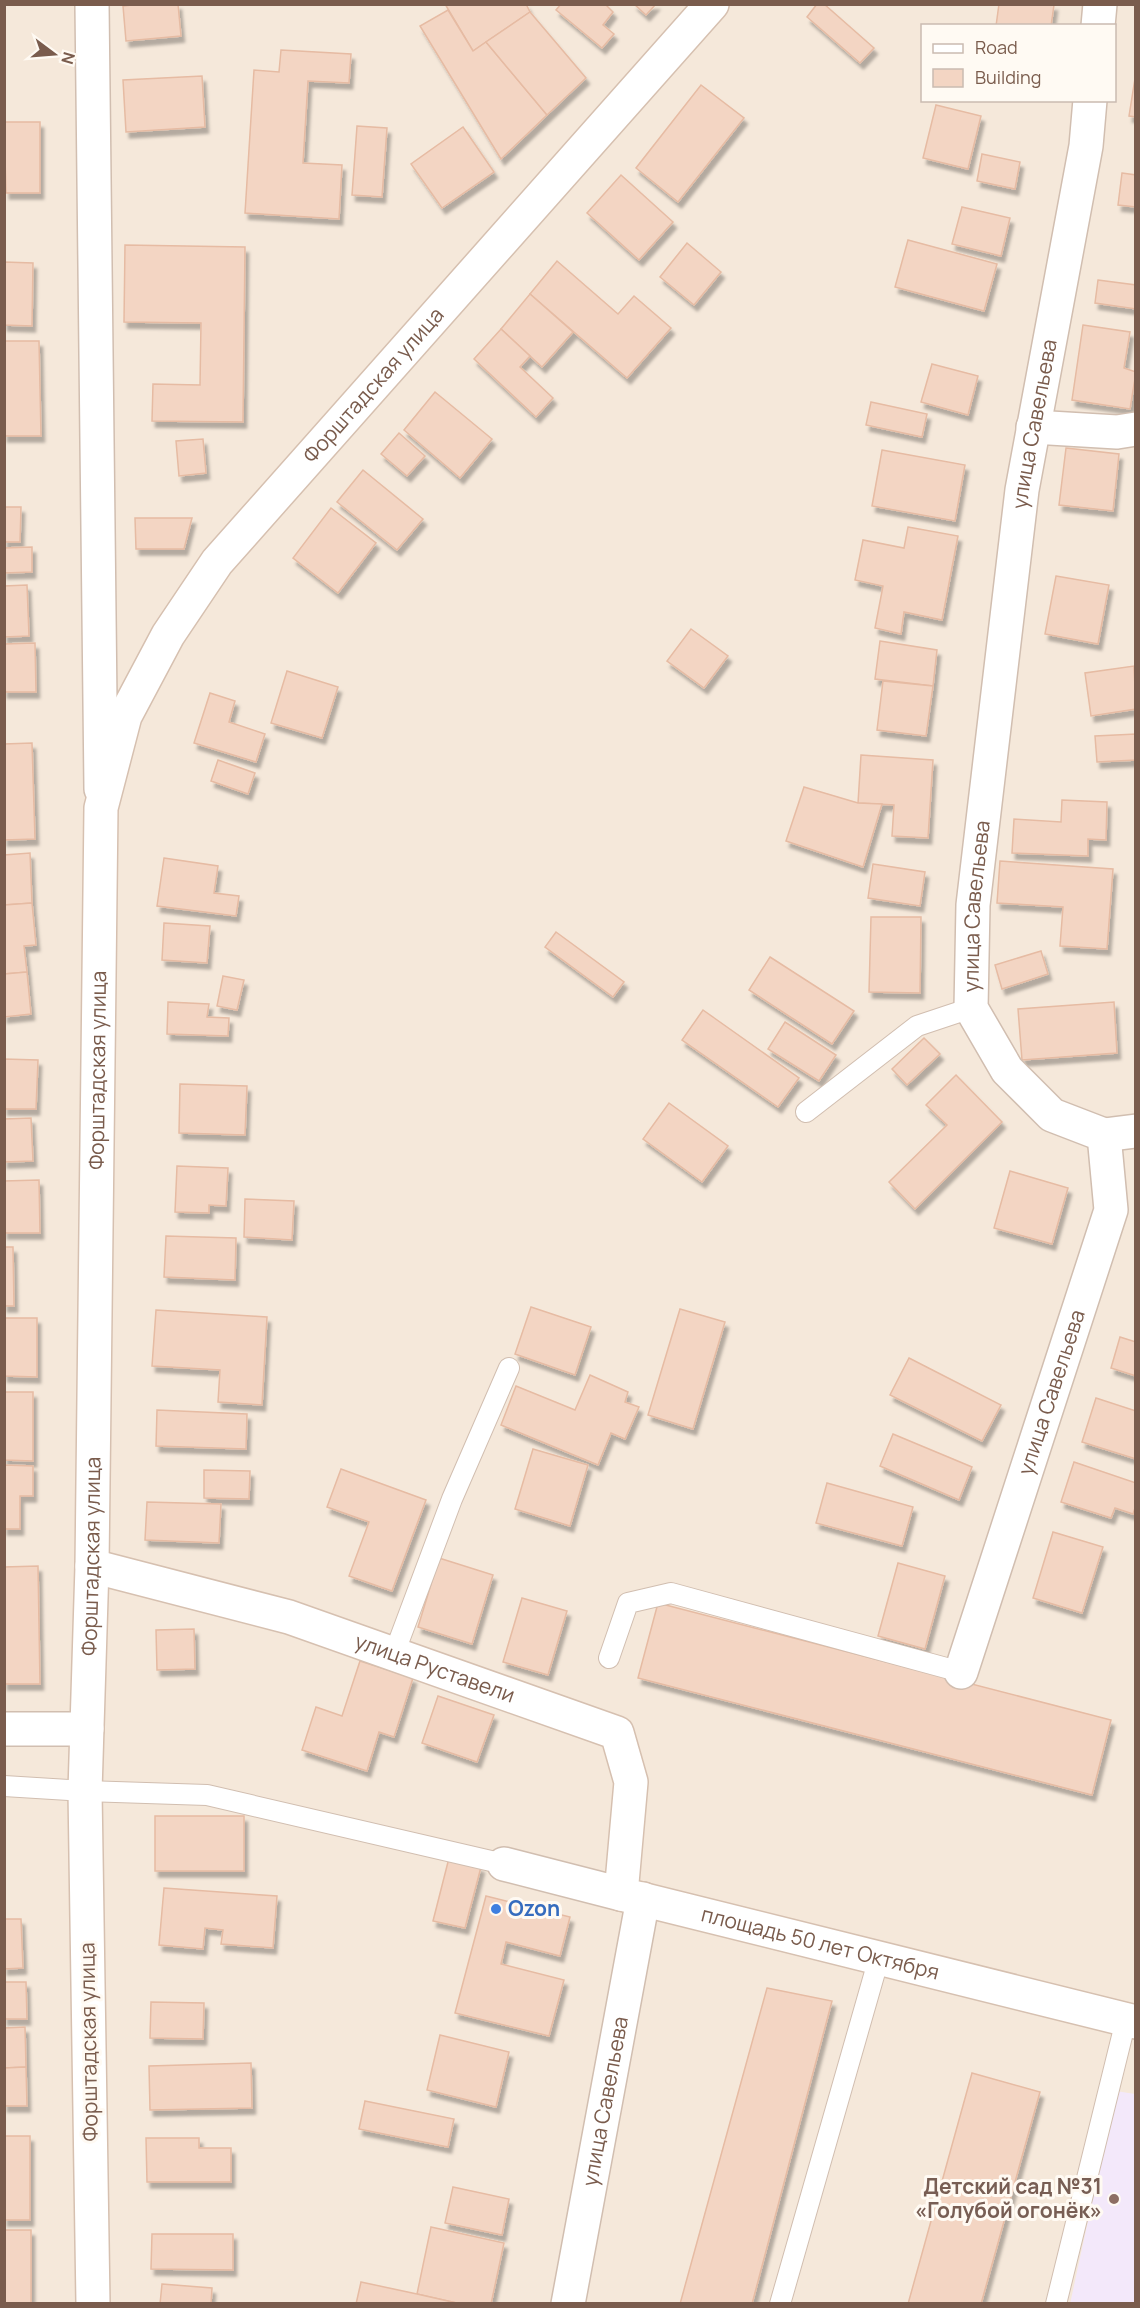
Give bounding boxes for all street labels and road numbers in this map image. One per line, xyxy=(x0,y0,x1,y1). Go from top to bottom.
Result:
street label: Форштадская улица xyxy=(296,301,449,468)
street label: улица Савельева xyxy=(1005,337,1063,511)
street label: улица Савельева xyxy=(956,819,996,993)
street label: Форштадская улица xyxy=(82,970,112,1170)
street label: улица Савельева xyxy=(1011,1306,1091,1478)
street label: Форштадская улица xyxy=(74,1456,106,1656)
street label: улица Руставели xyxy=(351,1626,519,1709)
street label: площадь 50 лет Октября xyxy=(698,1899,942,1986)
street label: Форштадская улица xyxy=(72,1942,104,2142)
street label: улица Савельева xyxy=(575,2014,634,2189)

